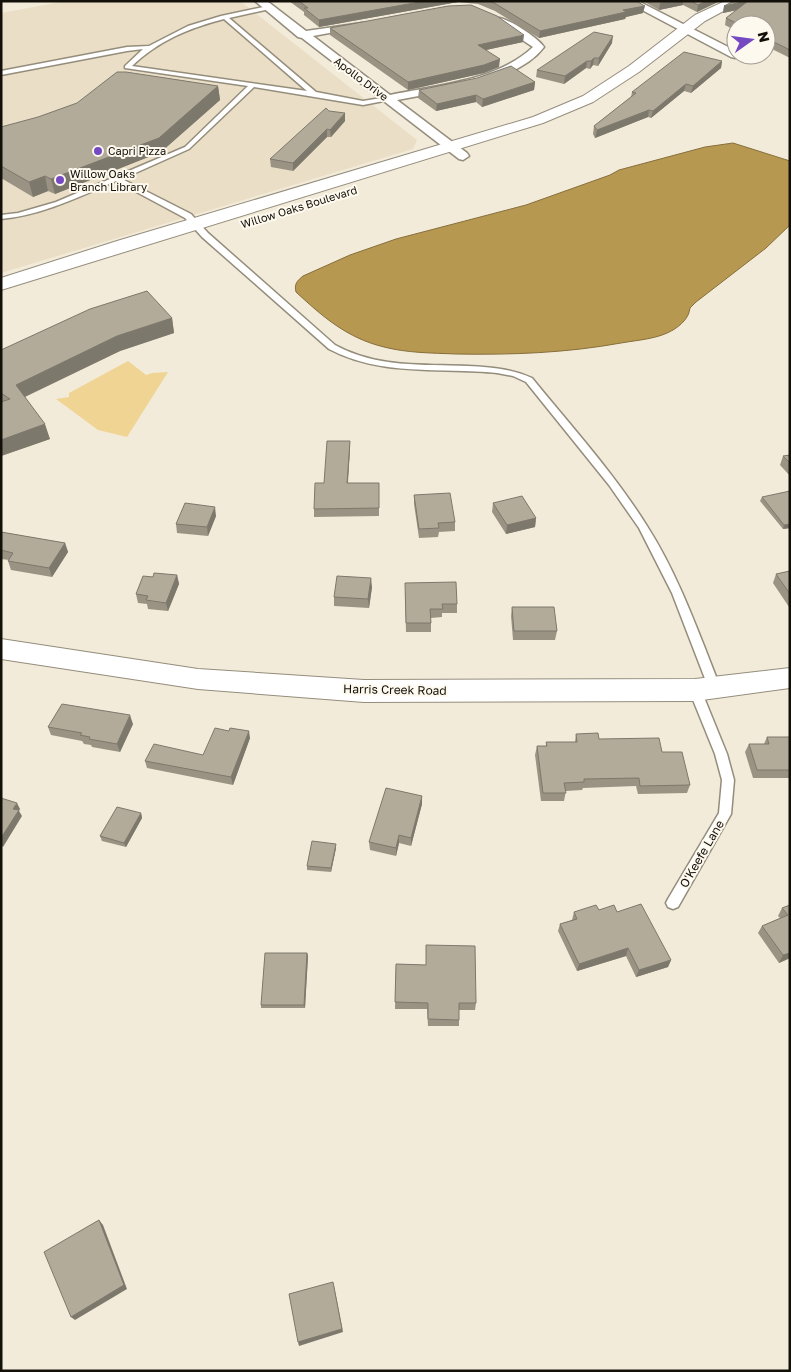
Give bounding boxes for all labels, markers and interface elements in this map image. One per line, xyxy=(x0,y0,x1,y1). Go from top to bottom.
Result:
north arrow xyxy=(726,15,776,65)
text: N xyxy=(755,30,774,44)
street label: Apollo Drive xyxy=(332,54,391,103)
place label: Capri Pizza xyxy=(108,144,166,157)
marker: Capri Pizza xyxy=(92,145,104,157)
place label: Willow Oaks Branch Library xyxy=(70,167,147,193)
marker: Willow Oaks Branch Library xyxy=(54,174,66,186)
street label: Willow Oaks Boulevard xyxy=(239,183,359,230)
street label: Harris Creek Road xyxy=(343,681,447,698)
street label: O'Keefe Lane xyxy=(676,817,727,890)

